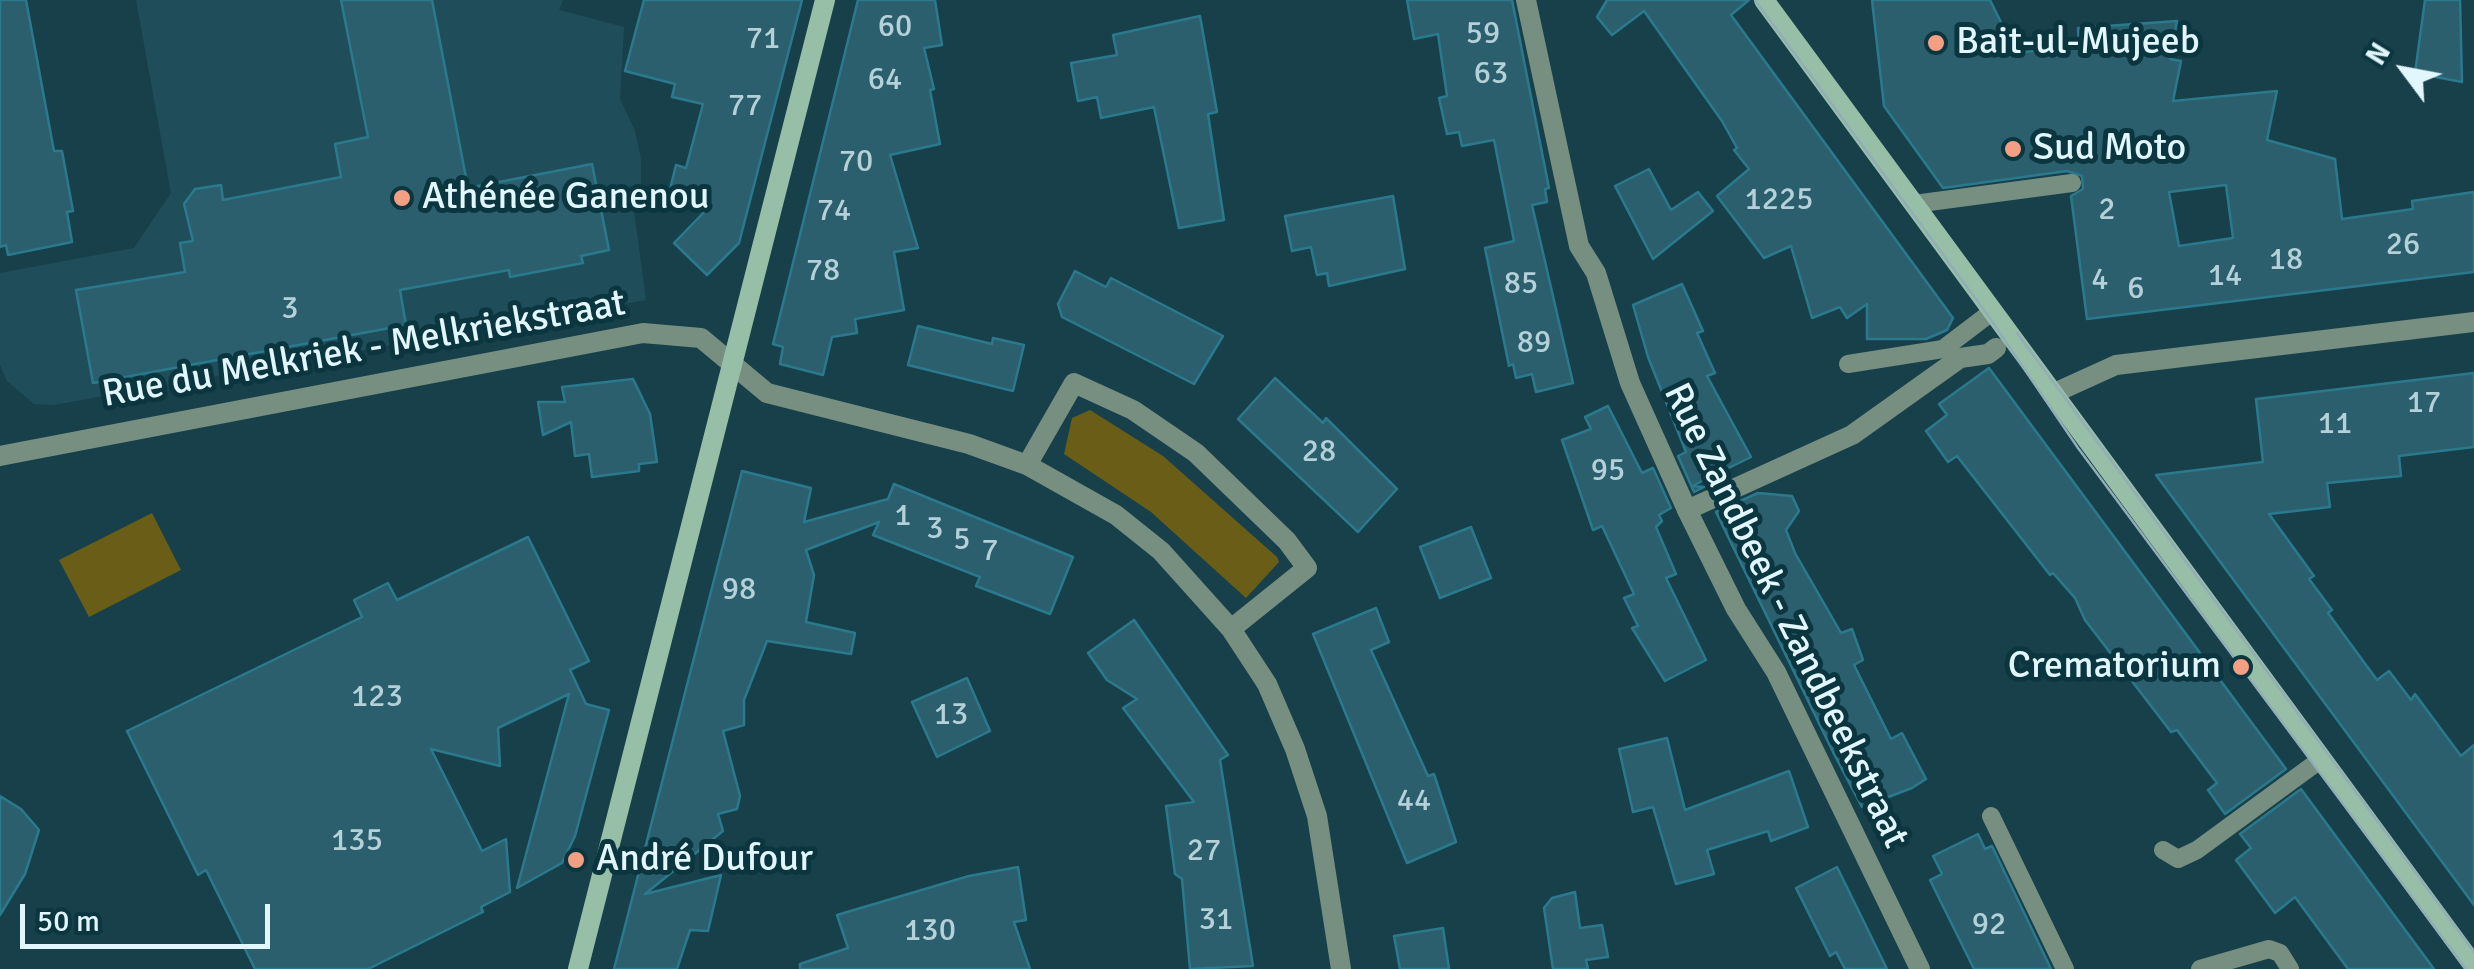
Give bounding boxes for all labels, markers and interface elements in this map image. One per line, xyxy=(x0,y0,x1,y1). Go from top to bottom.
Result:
house number: 60 xyxy=(878,9,912,47)
house number: 59 xyxy=(1466,16,1500,54)
place label: Bait-ul-Mujeeb xyxy=(1956,20,2200,66)
north arrow xyxy=(2354,20,2454,120)
house number: 71 xyxy=(746,21,780,59)
marker: Bait-ul-Mujeeb xyxy=(1925,32,1947,54)
text: N xyxy=(2359,37,2398,71)
house number: 63 xyxy=(1474,56,1508,94)
house number: 64 xyxy=(868,62,902,100)
house number: 77 xyxy=(728,88,762,126)
place label: Sud Moto xyxy=(2033,126,2186,172)
marker: Sud Moto xyxy=(2002,138,2024,160)
house number: 70 xyxy=(839,144,873,182)
place label: Athénée Ganenou xyxy=(422,175,709,221)
house number: 1225 xyxy=(1744,182,1814,220)
marker: Athénée Ganenou xyxy=(391,187,413,209)
house number: 2 xyxy=(2098,192,2116,230)
house number: 74 xyxy=(817,193,851,231)
house number: 26 xyxy=(2386,227,2420,265)
house number: 18 xyxy=(2269,242,2303,280)
house number: 78 xyxy=(806,253,840,291)
house number: 14 xyxy=(2208,258,2242,296)
house number: 4 xyxy=(2091,262,2109,300)
house number: 85 xyxy=(1504,266,1538,304)
house number: 6 xyxy=(2127,271,2145,309)
street label: Rue du Melkriek - Melkriekstraat xyxy=(99,282,629,418)
house number: 3 xyxy=(281,291,299,329)
house number: 89 xyxy=(1517,325,1551,363)
street label: Rue Zandbeek - Zandbeekstraat xyxy=(1652,376,1918,856)
house number: 17 xyxy=(2407,385,2441,423)
house number: 11 xyxy=(2318,406,2352,444)
house number: 28 xyxy=(1302,434,1336,472)
house number: 95 xyxy=(1591,453,1625,491)
house number: 1 xyxy=(894,498,912,536)
house number: 3 xyxy=(926,511,944,549)
house number: 5 xyxy=(953,522,971,560)
house number: 7 xyxy=(981,533,999,571)
house number: 98 xyxy=(722,572,756,610)
place label: Crematorium xyxy=(2008,644,2221,690)
marker: Crematorium xyxy=(2230,656,2252,678)
house number: 123 xyxy=(351,679,403,717)
house number: 13 xyxy=(934,697,968,735)
house number: 44 xyxy=(1397,783,1431,821)
house number: 135 xyxy=(331,823,383,861)
house number: 27 xyxy=(1187,833,1221,871)
place label: André Dufour xyxy=(596,837,813,883)
marker: André Dufour xyxy=(565,849,587,871)
scale bar xyxy=(25,884,275,946)
house number: 31 xyxy=(1199,902,1233,940)
text: 50 m xyxy=(37,903,100,940)
house number: 92 xyxy=(1972,907,2006,945)
house number: 130 xyxy=(904,913,956,951)

